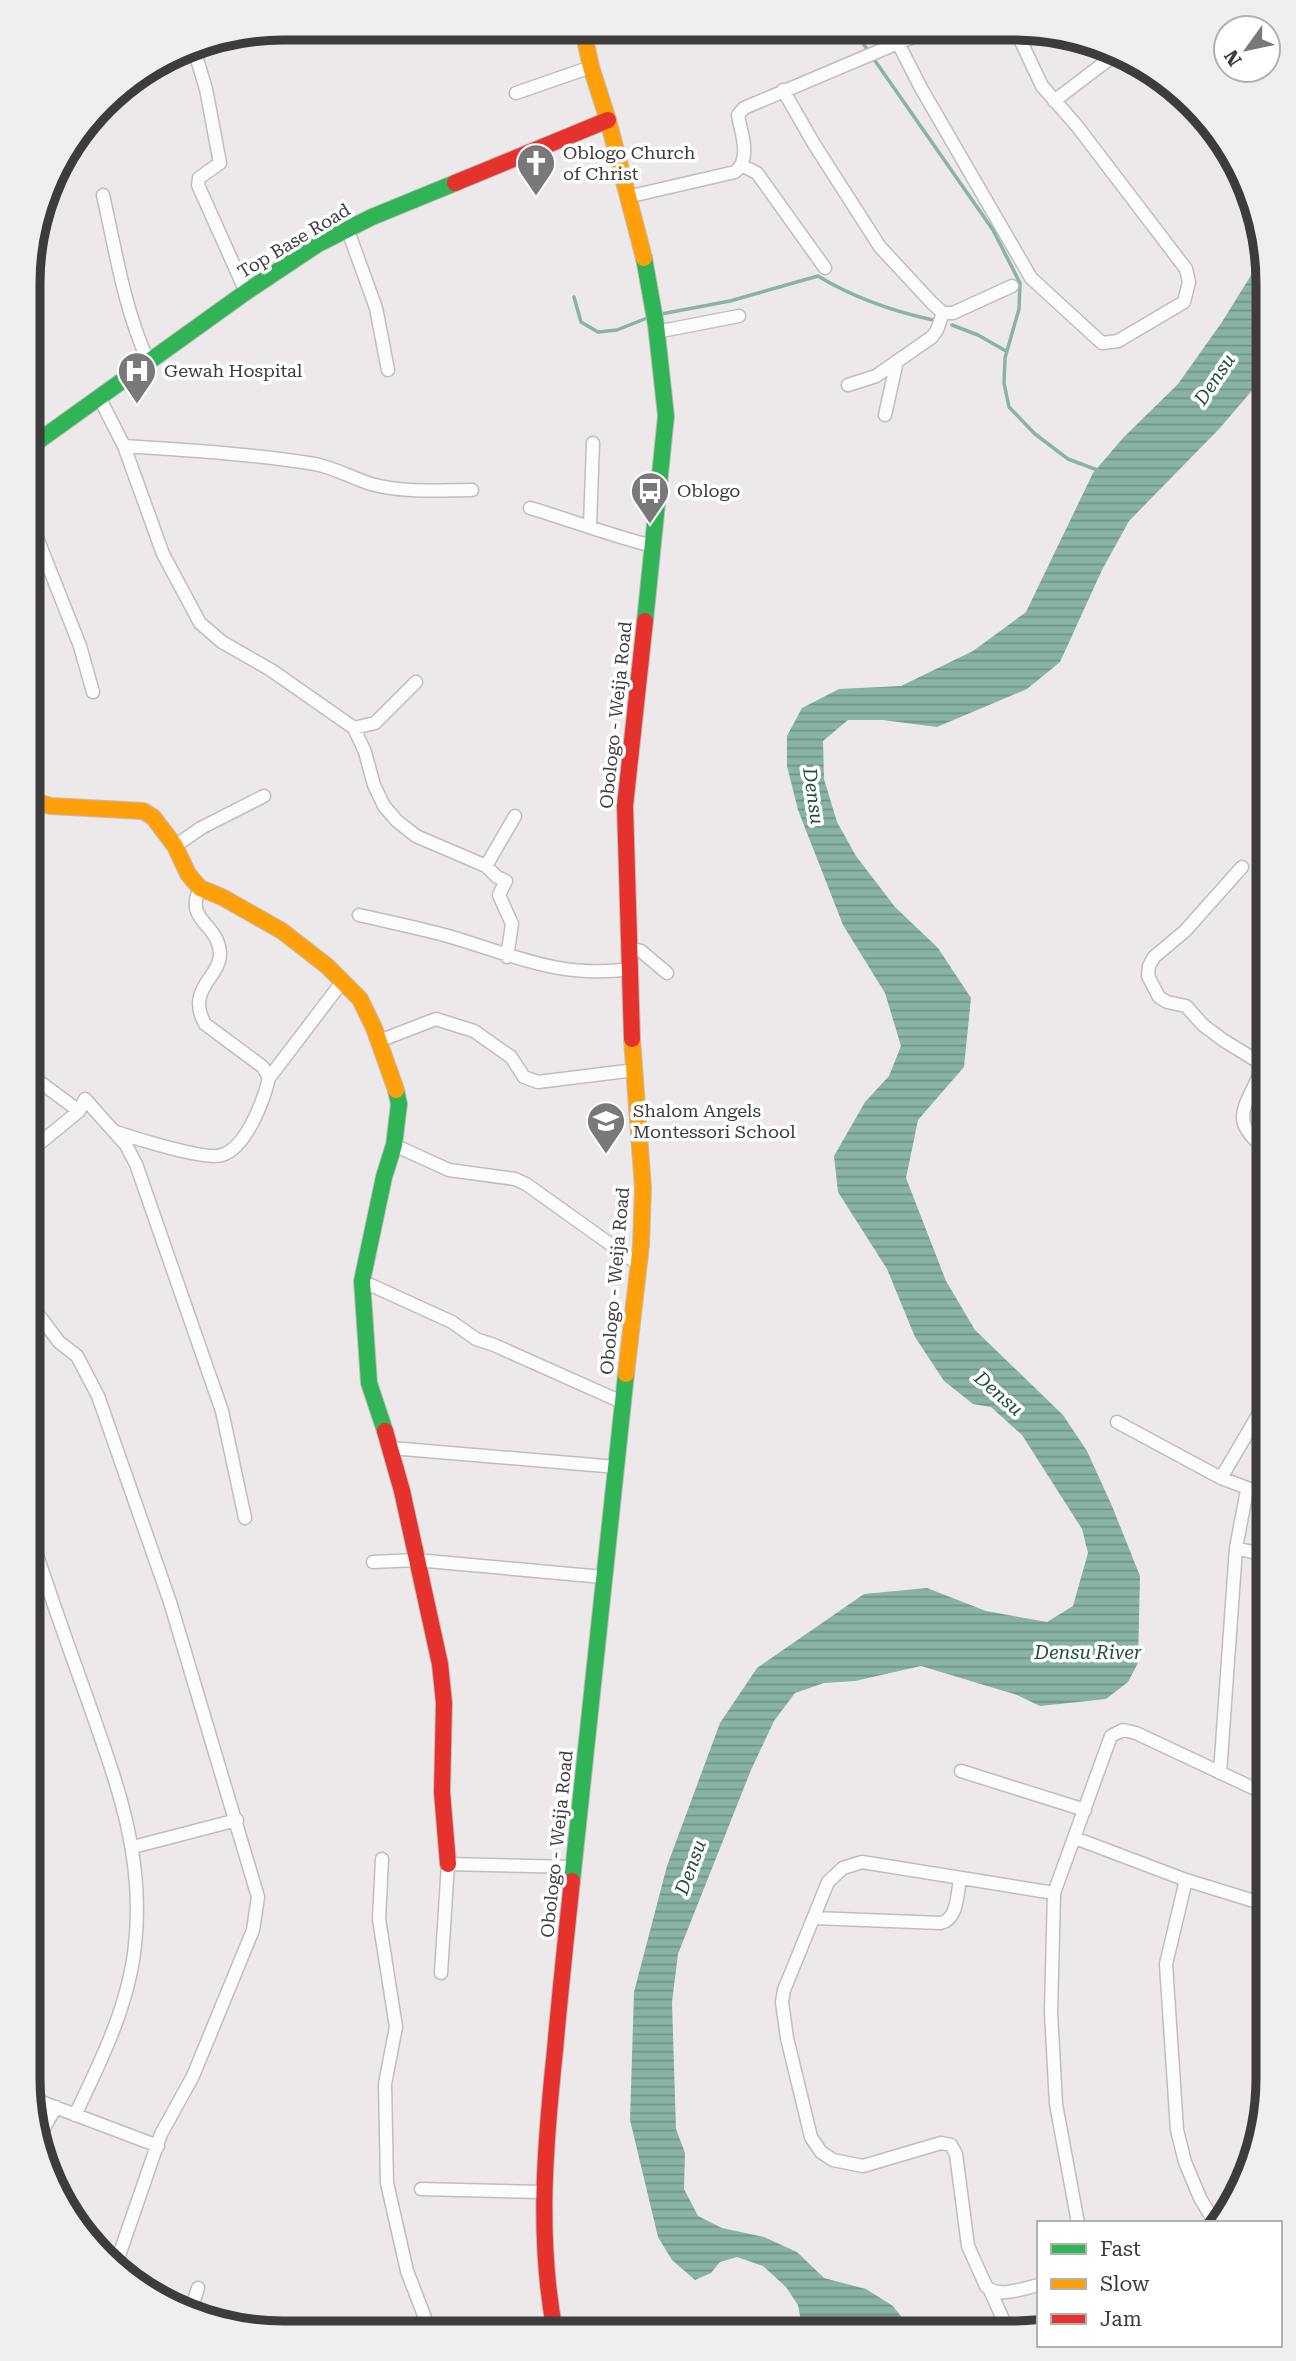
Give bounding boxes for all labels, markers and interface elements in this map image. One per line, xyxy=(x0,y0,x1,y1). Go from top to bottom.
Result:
north arrow xyxy=(1212,14,1282,84)
text: N xyxy=(1219,45,1247,70)
church icon: Oblogo Church of Christ xyxy=(515,142,557,197)
place label: Oblogo Church of Christ xyxy=(563,142,696,184)
street label: Top Base Road xyxy=(234,199,354,282)
water label: Densu xyxy=(1188,349,1240,410)
hospital icon: Gewah Hospital xyxy=(116,350,158,405)
place label: Gewah Hospital xyxy=(164,360,303,381)
bus stop icon: Oblogo xyxy=(629,470,671,525)
place label: Oblogo xyxy=(677,480,740,501)
street label: Obologo - Weija Road xyxy=(595,620,636,810)
water label: Densu xyxy=(798,765,829,826)
school or university icon: Shalom Angels Montessori School xyxy=(585,1100,627,1155)
place label: Shalom Angels Montessori School xyxy=(633,1100,796,1142)
street label: Obologo - Weija Road xyxy=(596,1186,633,1376)
water label: Densu xyxy=(969,1365,1028,1421)
water label: Densu River xyxy=(1033,1641,1142,1664)
street label: Obologo - Weija Road xyxy=(536,1749,577,1939)
water label: Densu xyxy=(670,1836,711,1899)
legend xyxy=(1037,2221,1282,2347)
text: Fast xyxy=(1100,2237,1141,2261)
text: Slow xyxy=(1100,2272,1150,2296)
text: Jam xyxy=(1100,2307,1142,2331)

